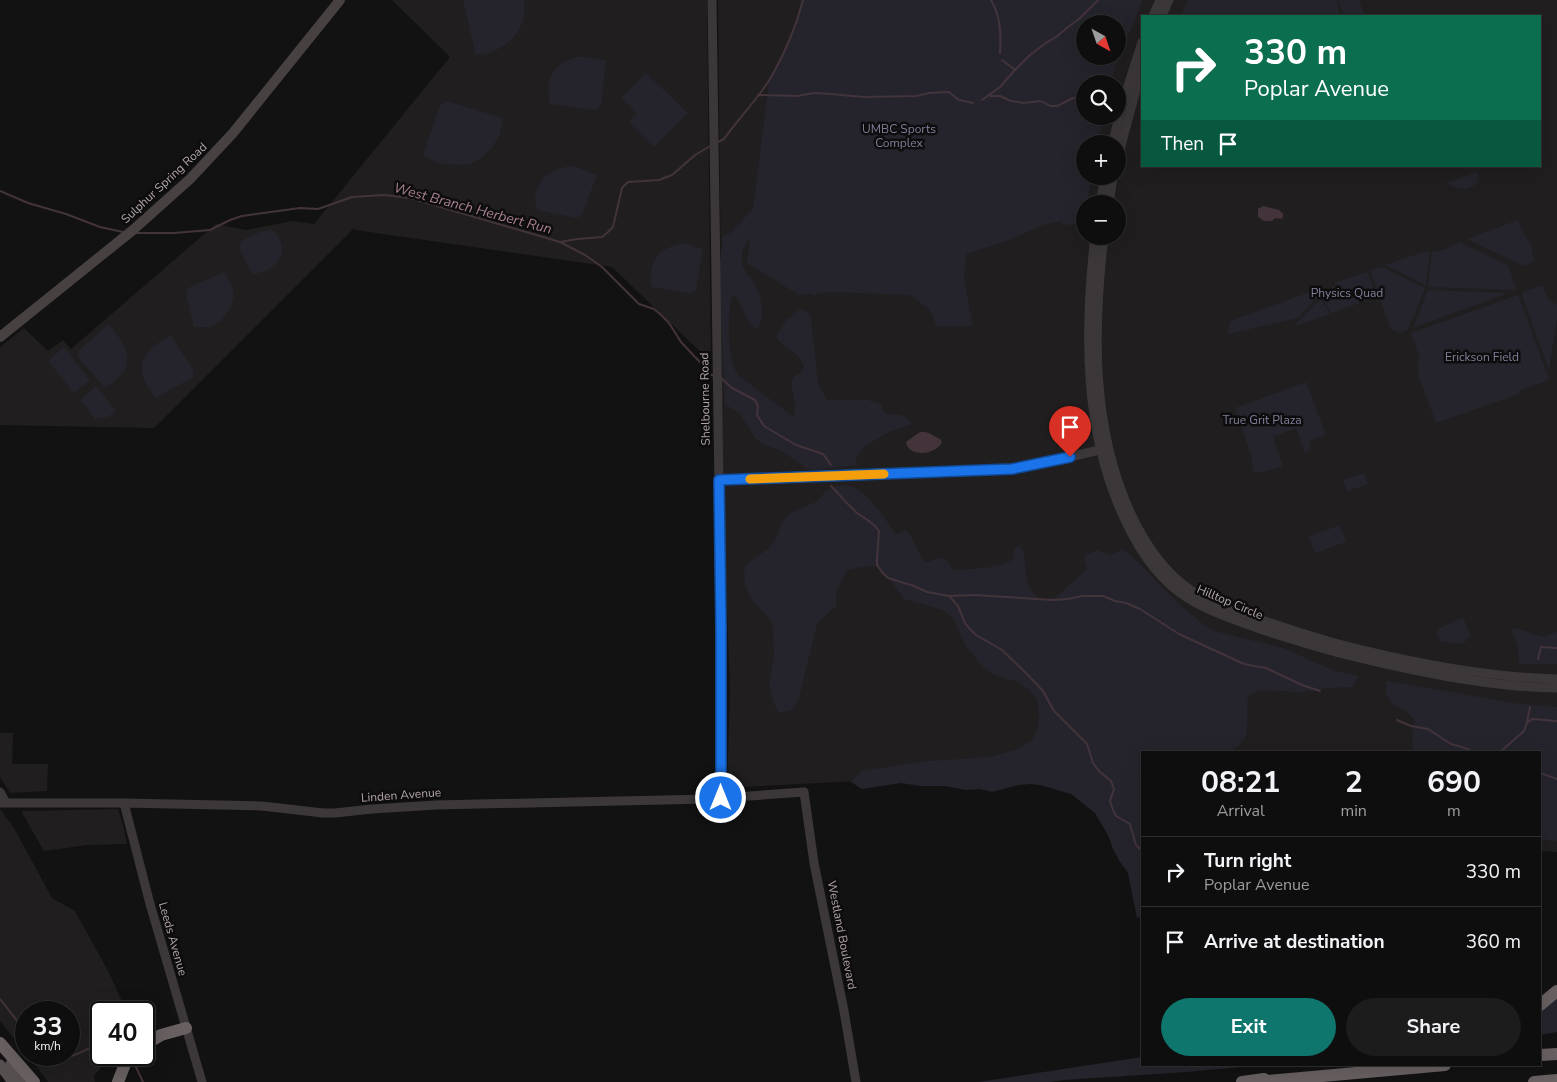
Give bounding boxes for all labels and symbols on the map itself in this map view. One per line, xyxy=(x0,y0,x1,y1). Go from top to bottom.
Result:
north arrow xyxy=(1076,15,1126,65)
park label: UMBC Sports Complex xyxy=(862,121,936,151)
street label: Sulphur Spring Road xyxy=(118,139,210,227)
water label: West Branch Herbert Run xyxy=(392,178,554,239)
park label: Physics Quad xyxy=(1311,285,1383,301)
park label: Erickson Field xyxy=(1445,349,1519,365)
street label: Shelbourne Road xyxy=(696,352,714,446)
pin xyxy=(1049,406,1091,457)
park label: True Grit Plaza xyxy=(1222,412,1302,428)
street label: Hilltop Circle xyxy=(1195,581,1265,623)
position arrow xyxy=(694,771,746,823)
street label: Linden Avenue xyxy=(360,784,442,806)
street label: Westland Boulevard xyxy=(824,879,860,991)
street label: Leeds Avenue xyxy=(155,900,191,978)
speed limit sign: 40 xyxy=(90,1001,155,1066)

